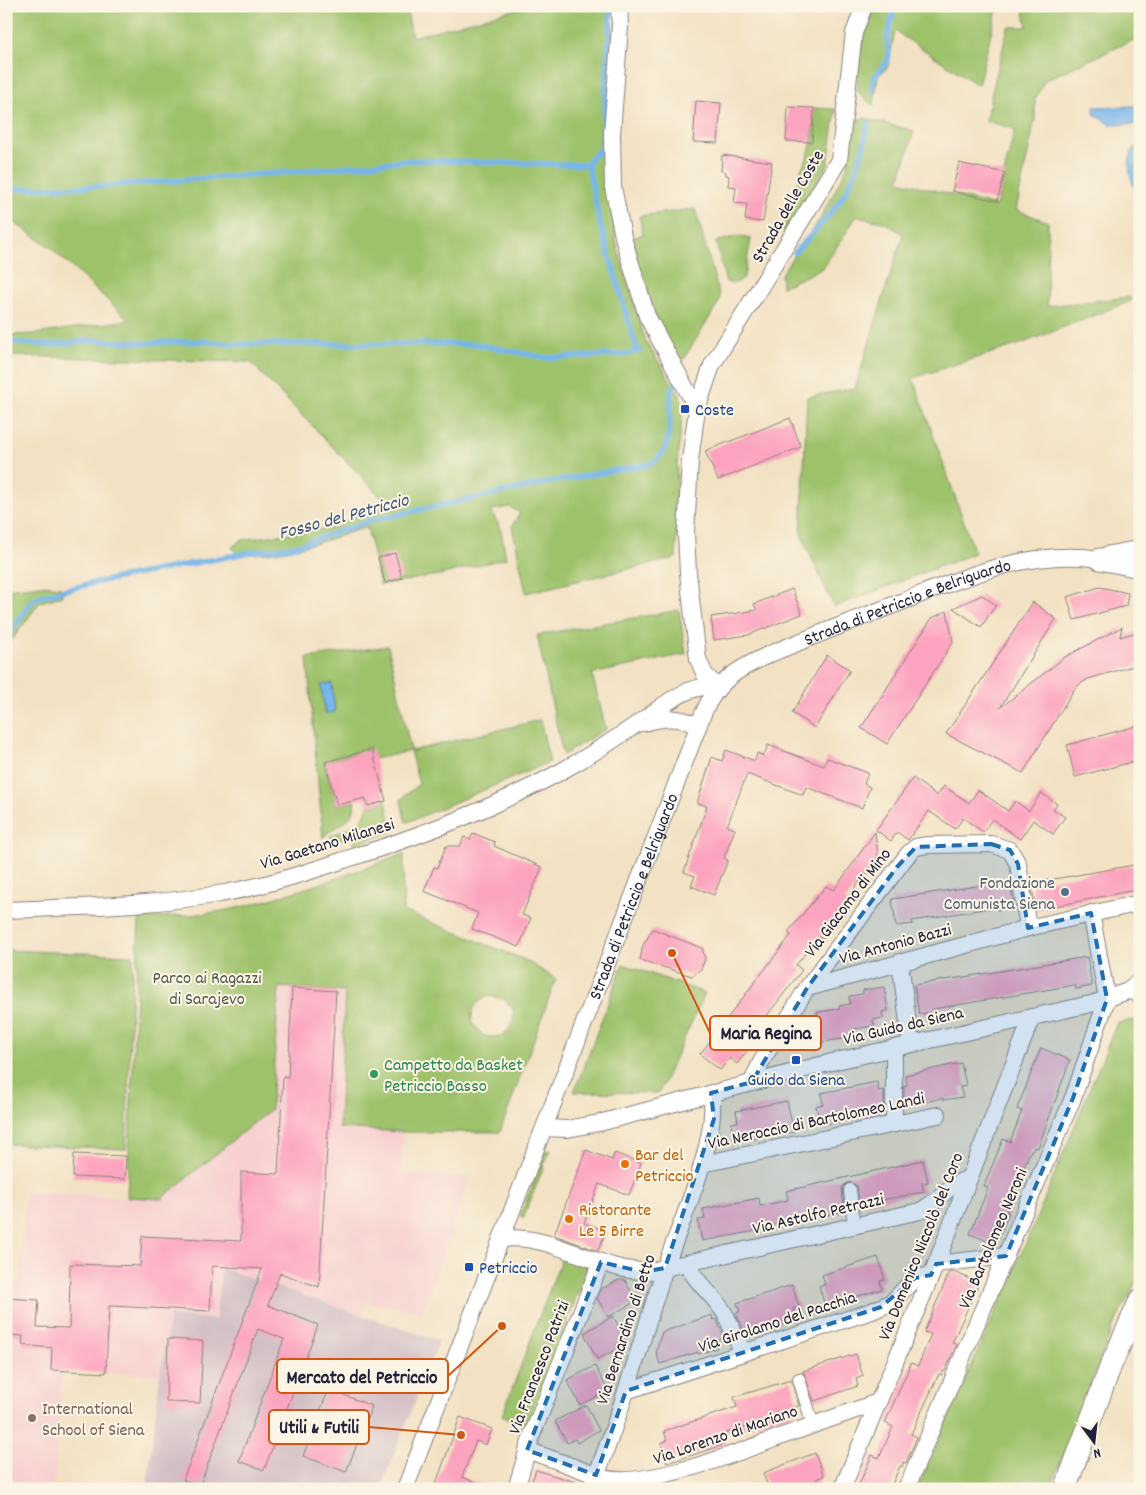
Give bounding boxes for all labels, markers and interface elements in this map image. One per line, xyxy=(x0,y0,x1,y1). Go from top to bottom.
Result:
street label: Strada delle Coste xyxy=(747,146,832,268)
place label: Coste xyxy=(695,399,734,424)
marker: Coste xyxy=(679,403,691,415)
water label: Fosso del Petriccio xyxy=(276,488,413,549)
street label: Strada di Petriccio e Belriguardo xyxy=(801,554,1014,654)
street label: Strada di Petriccio e Belriguardo xyxy=(584,790,686,1004)
street label: Via Gaetano Milanesi xyxy=(258,813,398,878)
street label: Via Giacomo di Mino xyxy=(800,844,898,963)
place label: Fondazione Comunista Siena xyxy=(944,872,1056,918)
marker: Fondazione Comunista Siena xyxy=(1059,886,1071,898)
street label: Via Antonio Bazzi xyxy=(837,918,954,972)
park label: Parco ai Ragazzi di Sarajevo xyxy=(152,967,262,1013)
street label: Via Guido da Siena xyxy=(841,1001,966,1053)
callout: Maria Regina xyxy=(710,1016,821,1050)
text: Maria Regina xyxy=(721,1022,813,1049)
place label: Campetto da Basket Petriccio Basso xyxy=(384,1054,523,1100)
marker: Guido da Siena xyxy=(790,1054,802,1066)
marker: Campetto da Basket Petriccio Basso xyxy=(368,1068,380,1080)
place label: Guido da Siena xyxy=(747,1069,845,1094)
street label: Via Neroccio di Bartolomeo Landi xyxy=(706,1087,927,1158)
place label: Bar del Petriccio xyxy=(635,1144,693,1190)
street label: Via Domenico Niccolò del Coro xyxy=(873,1149,971,1345)
marker: Bar del Petriccio xyxy=(619,1158,631,1170)
street label: Via Bartolomeo Neroni xyxy=(953,1165,1035,1313)
street label: Via Astolfo Petrazzi xyxy=(750,1188,887,1243)
place label: Ristorante Le 5 Birre xyxy=(579,1199,651,1245)
marker: Ristorante Le 5 Birre xyxy=(563,1213,575,1225)
street label: Via Bernardino di Betto xyxy=(591,1251,664,1408)
place label: Petriccio xyxy=(479,1257,537,1282)
marker: Petriccio xyxy=(463,1261,475,1273)
street label: Via Girolamo del Pacchia xyxy=(696,1286,860,1361)
street label: Via Francesco Patrizi xyxy=(503,1297,577,1438)
callout: Mercato del Petriccio xyxy=(277,1359,448,1393)
text: Mercato del Petriccio xyxy=(287,1366,438,1393)
place label: International School of Siena xyxy=(42,1398,145,1444)
street label: Via Lorenzo di Mariano xyxy=(650,1400,801,1473)
callout: Utili & Futili xyxy=(269,1410,369,1444)
marker: International School of Siena xyxy=(26,1412,38,1424)
text: Utili & Futili xyxy=(279,1416,359,1443)
north arrow xyxy=(1068,1418,1118,1468)
text: N xyxy=(1091,1442,1103,1463)

